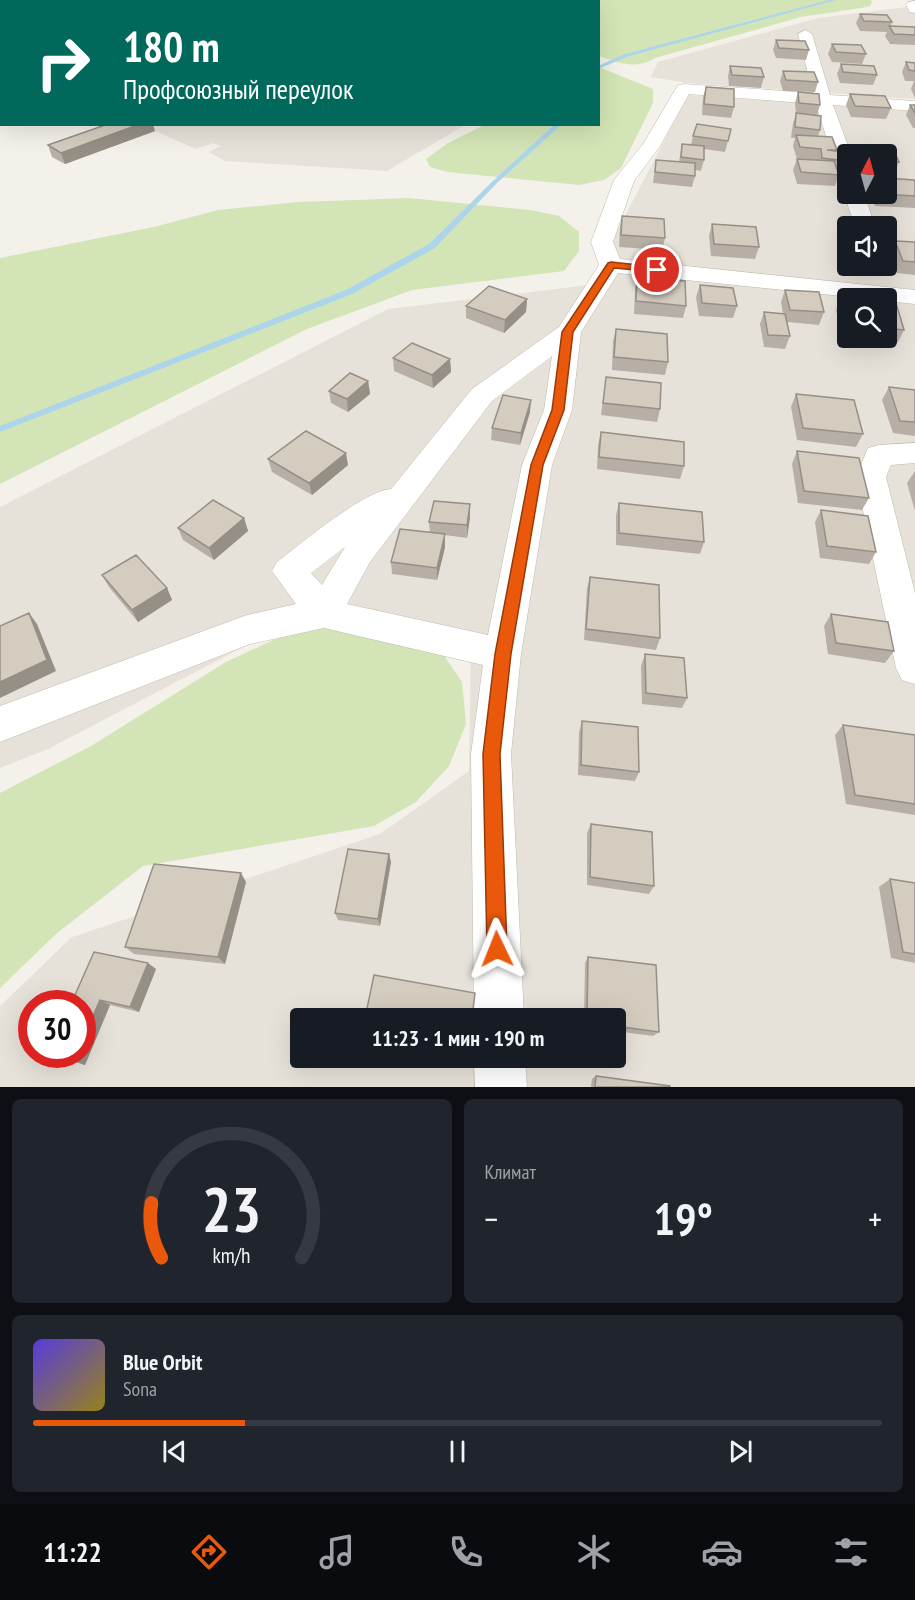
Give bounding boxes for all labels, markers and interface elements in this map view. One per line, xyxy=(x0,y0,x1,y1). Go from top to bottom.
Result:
text: 180 m xyxy=(123,19,220,74)
icon: right xyxy=(24,24,102,102)
text: Профсоюзный переулок xyxy=(123,72,353,106)
north arrow xyxy=(837,144,897,204)
map controls xyxy=(837,144,897,348)
button: sound xyxy=(837,216,897,276)
pin xyxy=(631,244,682,295)
icon: arrive xyxy=(640,253,673,286)
button: search xyxy=(837,288,897,348)
position arrow xyxy=(465,917,529,981)
speed limit sign: 30 xyxy=(18,990,96,1068)
text: 11:23 · 1 мин · 190 m xyxy=(372,1024,544,1052)
text: Климат xyxy=(485,1159,536,1185)
text: 23 xyxy=(202,1168,262,1249)
text: 19° xyxy=(654,1189,713,1247)
text: − xyxy=(485,1197,498,1240)
text: + xyxy=(868,1197,882,1240)
text: km/h xyxy=(213,1241,251,1269)
text: Blue Orbit xyxy=(123,1348,202,1376)
text: Sona xyxy=(123,1376,157,1402)
icon: previous xyxy=(158,1435,191,1468)
icon: pause xyxy=(441,1435,474,1468)
icon: next xyxy=(724,1435,757,1468)
icon: directions xyxy=(188,1531,230,1573)
icon: music xyxy=(316,1531,358,1573)
icon: phone xyxy=(445,1531,487,1573)
icon: climate xyxy=(573,1531,615,1573)
icon: car xyxy=(701,1531,743,1573)
icon: filters xyxy=(830,1531,872,1573)
text: 11:22 xyxy=(43,1535,102,1569)

